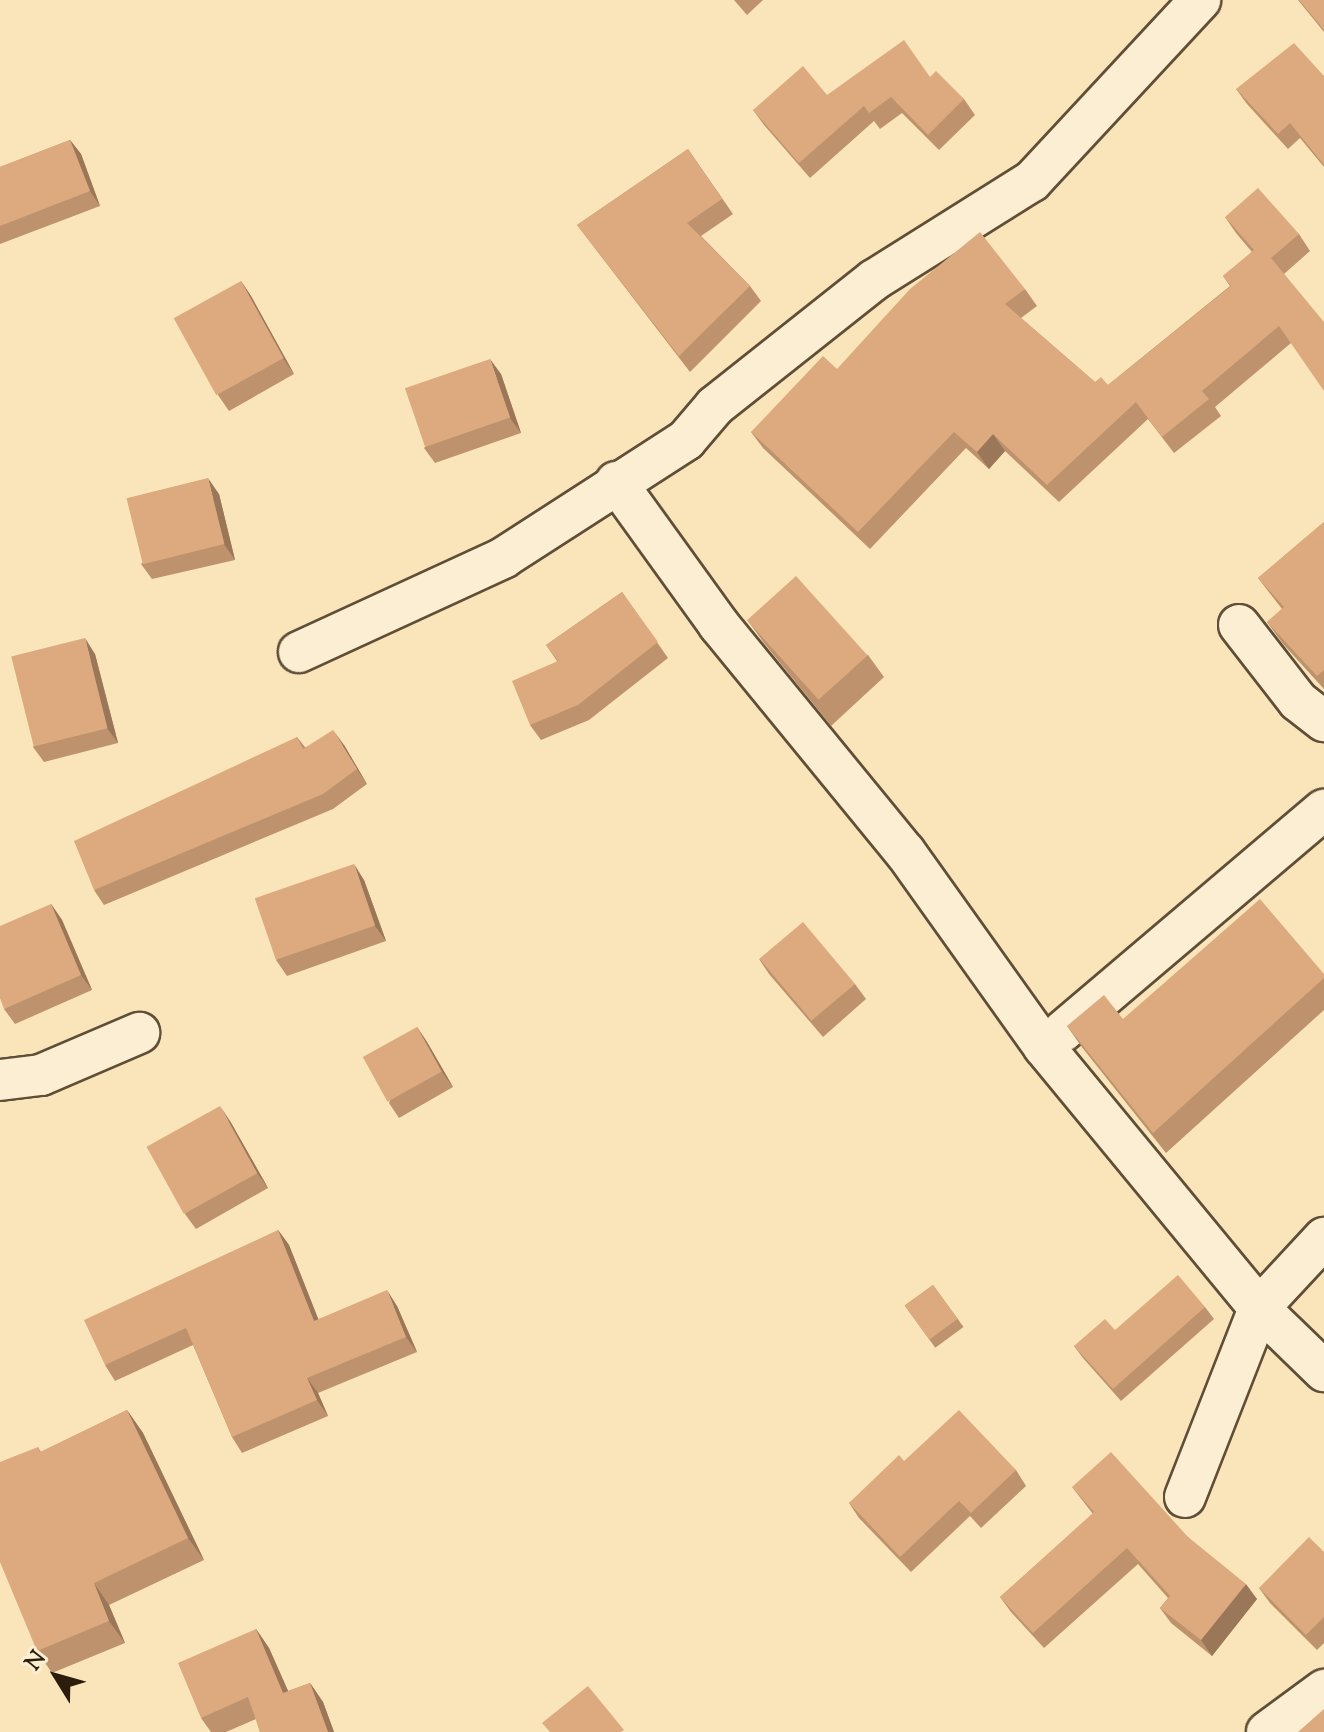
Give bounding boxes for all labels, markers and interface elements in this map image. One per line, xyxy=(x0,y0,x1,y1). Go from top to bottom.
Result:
north arrow xyxy=(16,1636,96,1716)
text: N xyxy=(19,1645,55,1678)

